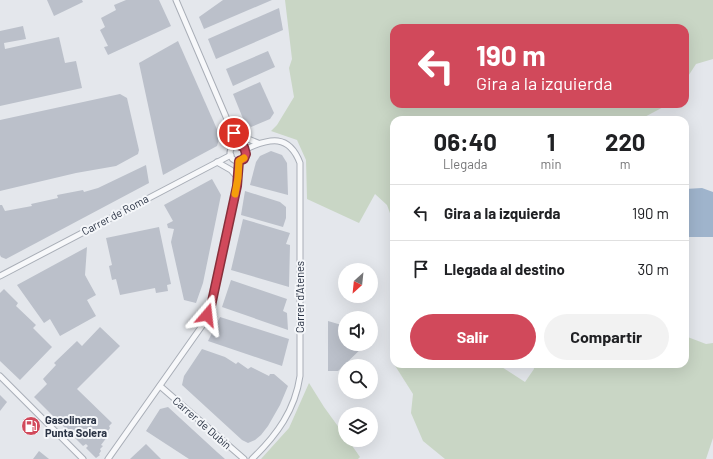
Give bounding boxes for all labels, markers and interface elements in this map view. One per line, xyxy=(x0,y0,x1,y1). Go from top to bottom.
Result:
text: 190 m xyxy=(476,38,546,72)
icon: left xyxy=(410,40,462,92)
text: Gira a la izquierda xyxy=(476,72,613,94)
pin xyxy=(217,116,251,150)
icon: arrive xyxy=(223,122,245,144)
text: 06:40 xyxy=(433,127,497,156)
text: 1 xyxy=(547,127,555,156)
text: 220 xyxy=(605,127,646,156)
text: Llegada xyxy=(443,156,488,172)
text: min xyxy=(540,156,562,172)
text: m xyxy=(620,156,631,172)
street label: Carrer de Roma xyxy=(79,192,150,238)
icon: left xyxy=(410,202,432,224)
text: Gira a la izquierda xyxy=(444,204,560,222)
text: 190 m xyxy=(632,204,669,222)
icon: arrive xyxy=(410,258,432,280)
text: Llegada al destino xyxy=(444,260,565,278)
text: 30 m xyxy=(637,260,669,278)
street label: Carrer d'Atenes xyxy=(293,261,306,333)
north arrow xyxy=(338,263,378,303)
map controls xyxy=(338,263,378,447)
position arrow xyxy=(186,294,228,336)
button: sound xyxy=(338,311,378,351)
button: Salir xyxy=(410,314,536,360)
button: Compartir xyxy=(544,314,669,360)
button: search xyxy=(338,359,378,399)
street label: Carrer de Dubín xyxy=(170,394,234,452)
button: layers xyxy=(338,407,378,447)
place label: Gasolinera Punta Solera xyxy=(45,413,107,439)
fuel station icon: Gasolinera Punta Solera xyxy=(20,415,42,437)

